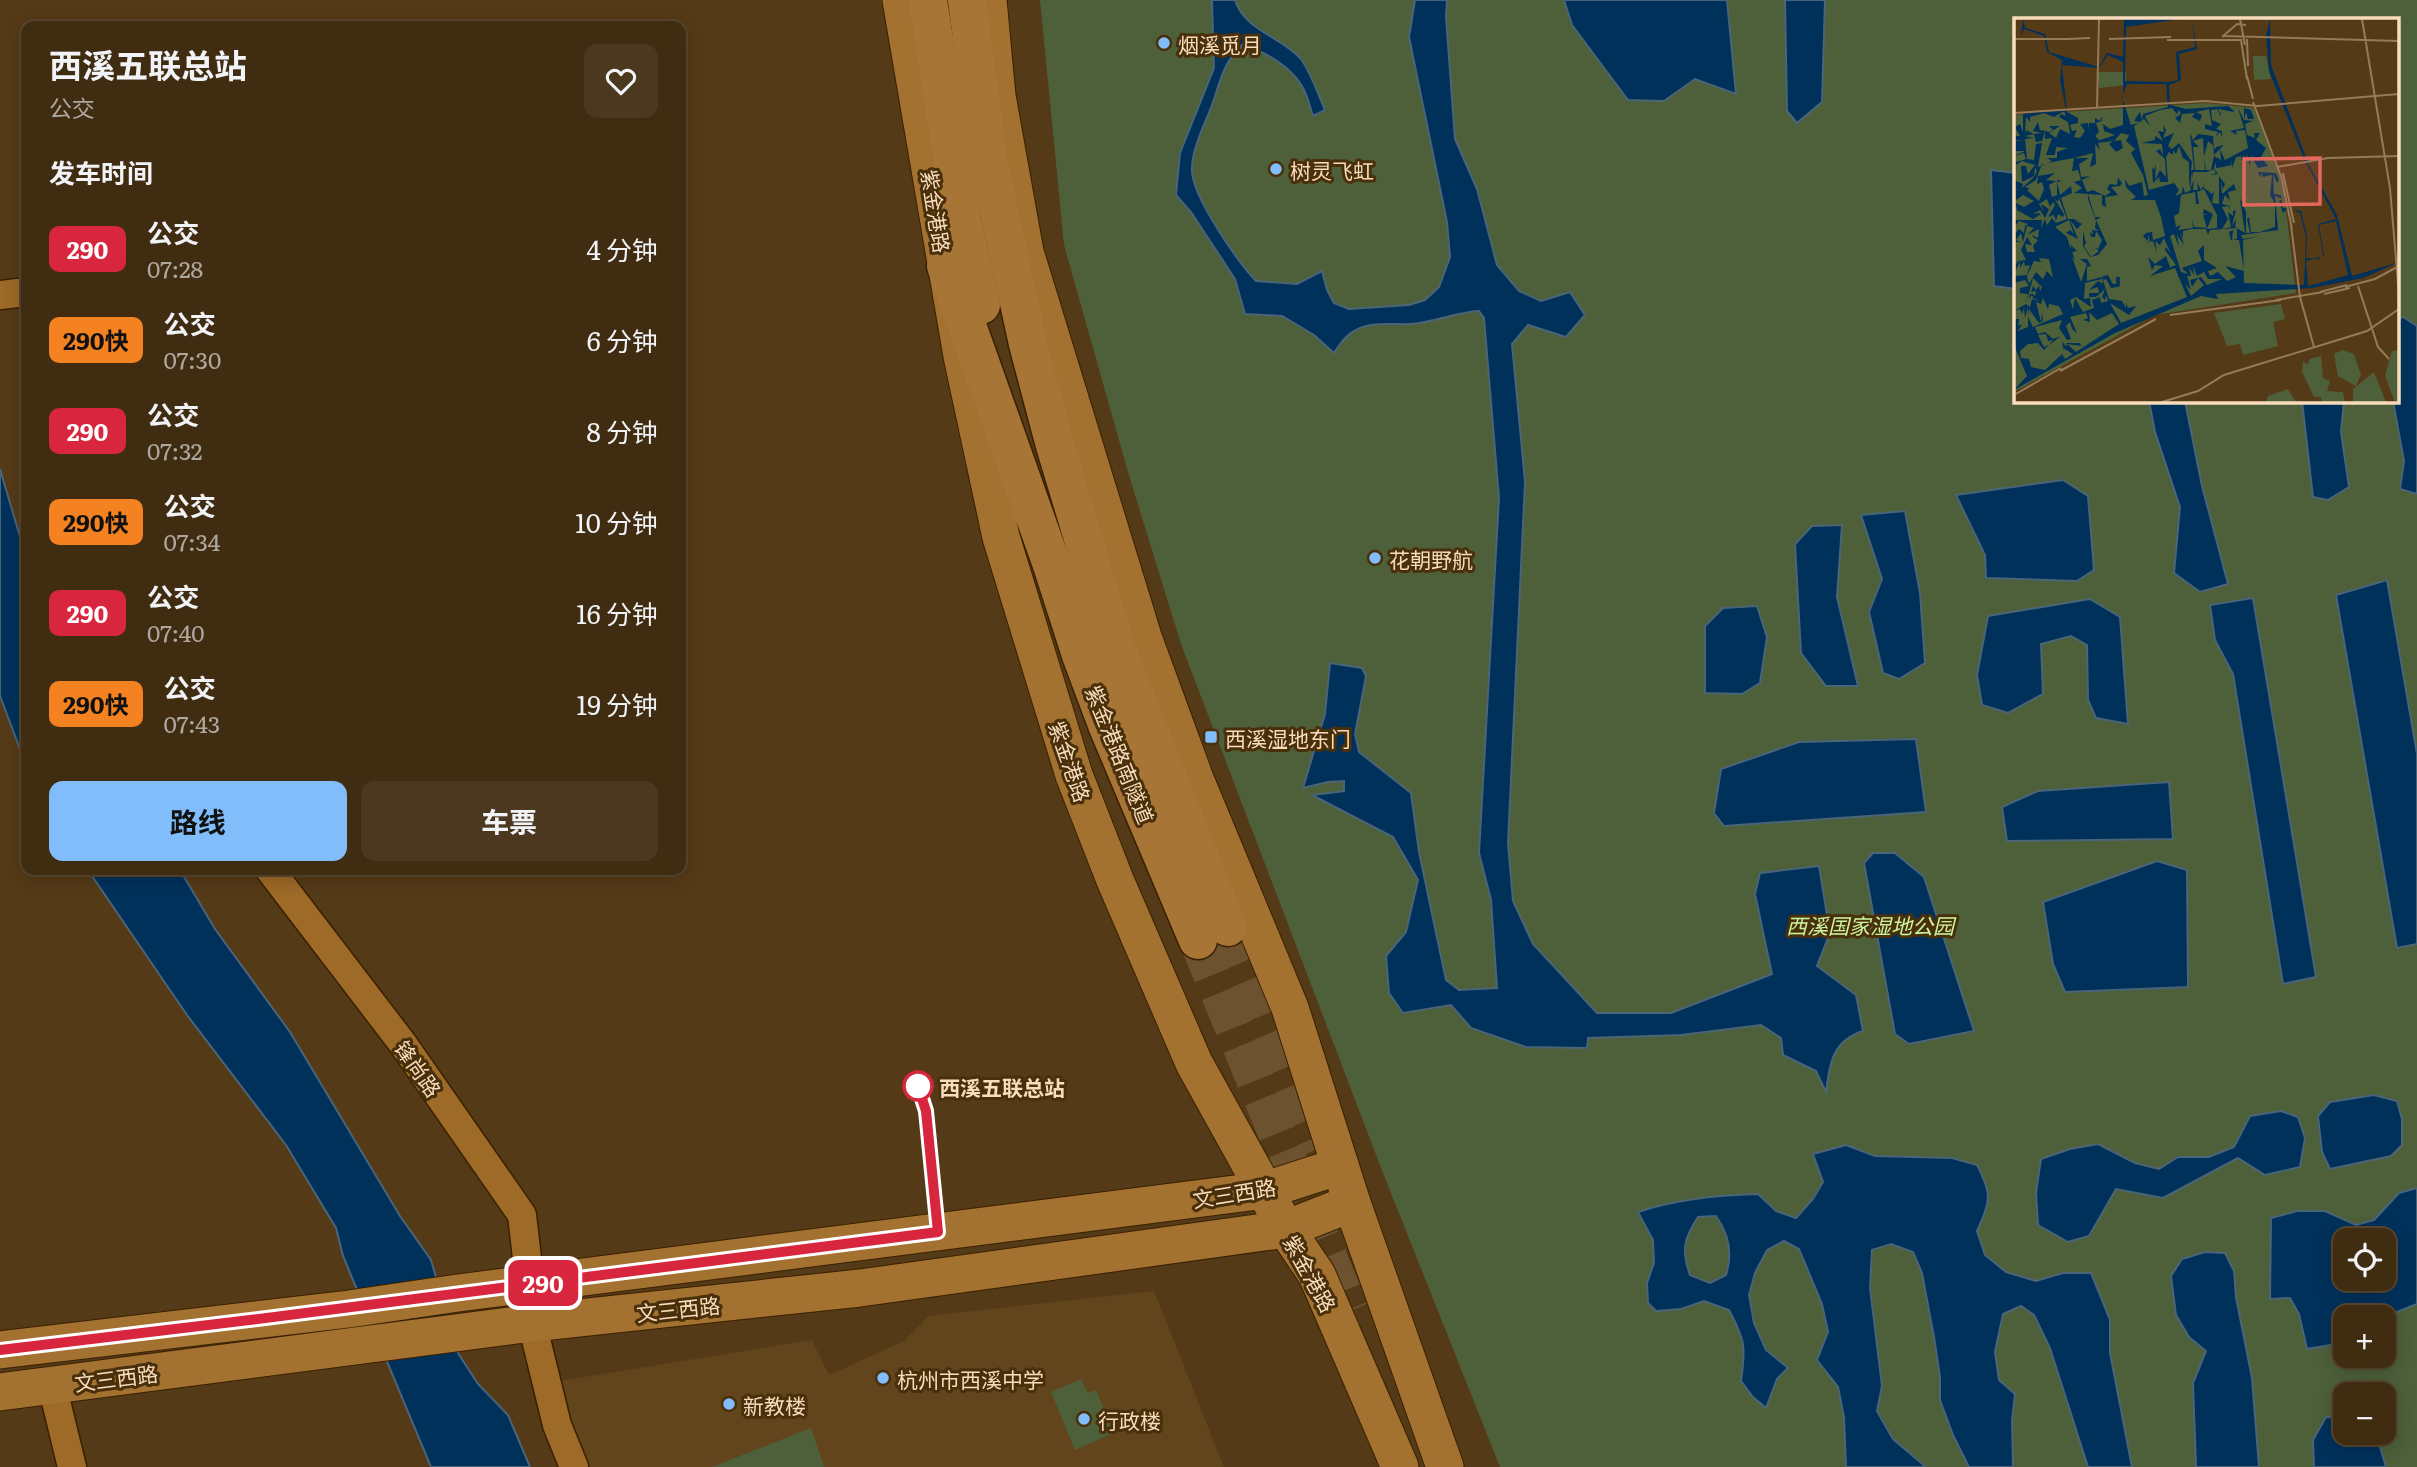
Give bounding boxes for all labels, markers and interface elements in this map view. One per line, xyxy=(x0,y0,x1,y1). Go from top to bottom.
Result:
inset map xyxy=(2014,18,2400,402)
place label: 烟溪觅月 xyxy=(1178,28,1262,59)
marker: 烟溪觅月 xyxy=(1156,35,1172,51)
text: 西溪五联总站 xyxy=(49,39,247,88)
button: heart xyxy=(584,44,658,118)
text: 公交 xyxy=(49,90,95,124)
text: 发车时间 xyxy=(49,152,153,191)
place label: 树灵飞虹 xyxy=(1290,154,1374,185)
marker: 树灵飞虹 xyxy=(1268,161,1284,177)
street label: 紫金港路 xyxy=(915,167,959,255)
text: 公交 xyxy=(147,212,199,251)
text: 4 分钟 xyxy=(586,229,658,268)
text: 290 xyxy=(67,231,108,266)
text: 07:28 xyxy=(147,251,203,285)
text: 公交 xyxy=(164,303,216,342)
text: 6 分钟 xyxy=(587,320,658,359)
text: 290快 xyxy=(63,322,129,357)
text: 07:30 xyxy=(164,342,221,376)
text: 公交 xyxy=(147,394,199,433)
text: 8 分钟 xyxy=(586,411,658,450)
text: 290 xyxy=(67,413,108,448)
text: 07:32 xyxy=(147,433,202,467)
text: 公交 xyxy=(164,485,216,524)
text: 10 分钟 xyxy=(575,502,658,541)
text: 290快 xyxy=(63,504,129,539)
text: 07:34 xyxy=(164,524,220,558)
place label: 花朝野航 xyxy=(1389,543,1473,574)
marker: 花朝野航 xyxy=(1367,550,1383,566)
text: 公交 xyxy=(147,576,199,615)
text: 16 分钟 xyxy=(576,593,658,632)
text: 290 xyxy=(67,595,108,630)
text: 07:40 xyxy=(147,615,205,649)
text: 公交 xyxy=(164,667,216,706)
street label: 紫金港路南隧道 xyxy=(1079,680,1163,828)
text: 19 分钟 xyxy=(577,684,658,723)
text: 290快 xyxy=(63,686,129,721)
text: 07:43 xyxy=(164,706,220,740)
street label: 紫金港路 xyxy=(1043,716,1099,806)
place label: 西溪湿地东门 xyxy=(1225,722,1351,753)
marker: 西溪湿地东门 xyxy=(1203,729,1219,745)
button: 路线 xyxy=(49,781,347,861)
button: 车票 xyxy=(361,781,658,861)
park label: 西溪国家湿地公园 xyxy=(1786,909,1957,940)
street label: 锋尚路 xyxy=(388,1033,450,1103)
marker: 西溪五联总站 xyxy=(903,1071,933,1101)
place label: 西溪五联总站 xyxy=(939,1071,1065,1102)
street label: 文三西路 xyxy=(1190,1170,1278,1214)
map controls xyxy=(2333,1228,2396,1445)
button: locate xyxy=(2333,1228,2396,1291)
street label: 紫金港路 xyxy=(1277,1229,1345,1317)
line badge: 290 xyxy=(503,1260,583,1306)
text: 290 xyxy=(522,1265,564,1300)
street label: 文三西路 xyxy=(635,1288,721,1328)
button: + xyxy=(2333,1305,2396,1368)
street label: 文三西路 xyxy=(72,1356,160,1398)
place label: 杭州市西溪中学 xyxy=(897,1363,1044,1394)
marker: 杭州市西溪中学 xyxy=(875,1370,891,1386)
button: − xyxy=(2333,1382,2396,1445)
place label: 新教楼 xyxy=(743,1389,806,1420)
marker: 新教楼 xyxy=(721,1396,737,1412)
place label: 行政楼 xyxy=(1098,1404,1161,1435)
marker: 行政楼 xyxy=(1076,1411,1092,1427)

